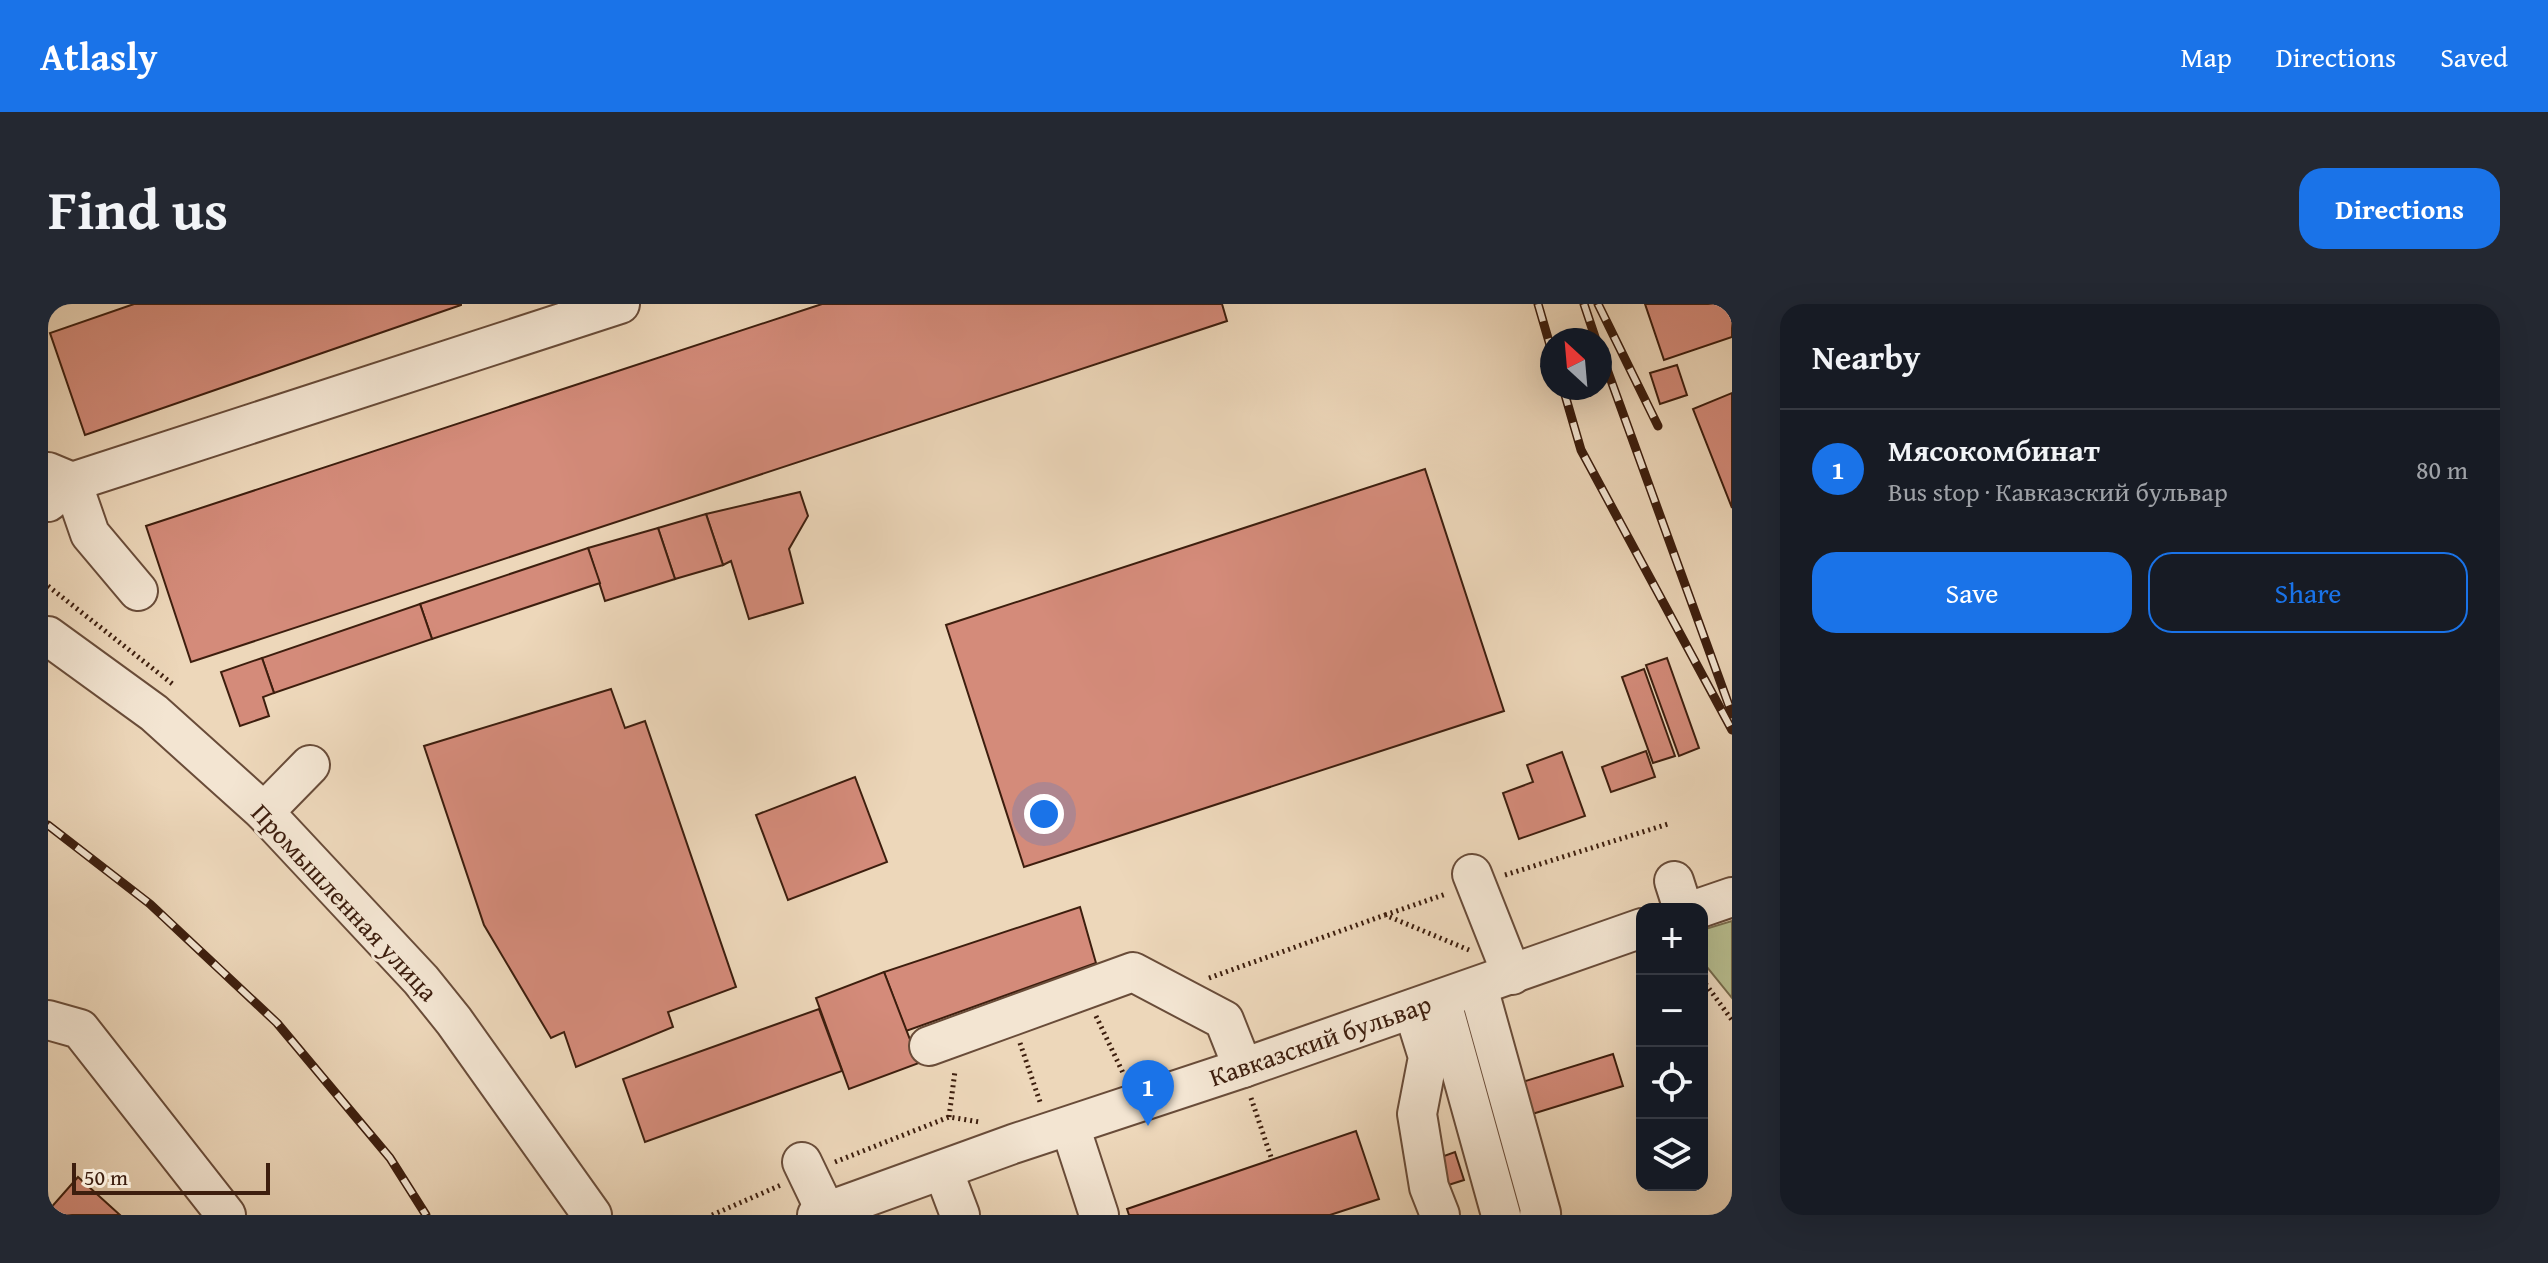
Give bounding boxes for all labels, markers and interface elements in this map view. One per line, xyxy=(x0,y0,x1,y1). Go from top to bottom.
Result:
text: Atlasly xyxy=(40,28,158,84)
text: Map xyxy=(2180,36,2232,77)
text: Directions xyxy=(2276,36,2396,77)
text: Saved xyxy=(2440,36,2508,77)
text: Find us xyxy=(48,167,228,250)
button: Directions xyxy=(2299,168,2500,249)
north arrow xyxy=(1540,328,1612,400)
text: Nearby xyxy=(1812,332,1921,381)
text: Мясокомбинат xyxy=(1888,428,2100,472)
text: 1 xyxy=(1831,450,1845,489)
text: 80 m xyxy=(2416,450,2468,489)
text: Bus stop · Кавказский бульвар xyxy=(1888,472,2228,511)
button: Save xyxy=(1812,552,2132,633)
button: Share xyxy=(2148,552,2468,633)
street label: Промышленная улица xyxy=(243,794,448,1010)
your location xyxy=(1024,794,1064,834)
map controls xyxy=(1636,903,1708,1191)
button: + xyxy=(1636,903,1708,975)
button: − xyxy=(1636,975,1708,1047)
street label: Кавказский бульвар xyxy=(1204,984,1436,1096)
button: locate xyxy=(1636,1047,1708,1119)
pin: 1 xyxy=(1122,1060,1174,1126)
button: layers xyxy=(1636,1119,1708,1191)
scale bar xyxy=(72,1159,270,1195)
text: 50 m xyxy=(84,1161,128,1193)

